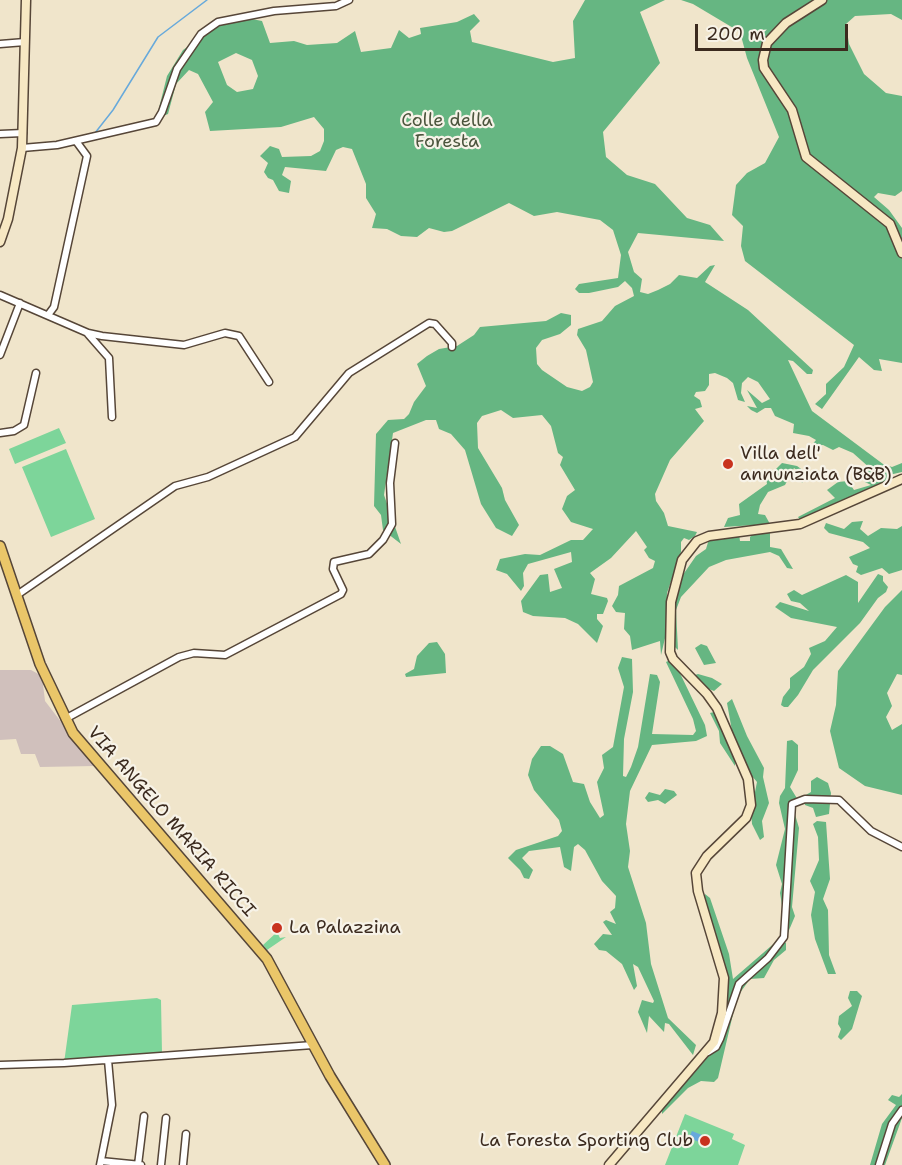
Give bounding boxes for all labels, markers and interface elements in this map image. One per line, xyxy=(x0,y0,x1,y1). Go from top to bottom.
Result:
scale bar xyxy=(698,12,851,50)
text: 200 m xyxy=(706,22,765,46)
park label: Colle della Foresta xyxy=(401,110,493,152)
place label: Villa dell' annunziata (B&B) xyxy=(740,443,891,486)
marker: Villa dell' annunziata (B&B) xyxy=(721,457,735,471)
street label: VIA ANGELO MARIA RICCI xyxy=(82,722,260,922)
place label: La Palazzina xyxy=(289,917,401,939)
marker: La Palazzina xyxy=(270,921,284,935)
place label: La Foresta Sporting Club xyxy=(479,1130,693,1152)
marker: La Foresta Sporting Club xyxy=(698,1134,712,1148)

